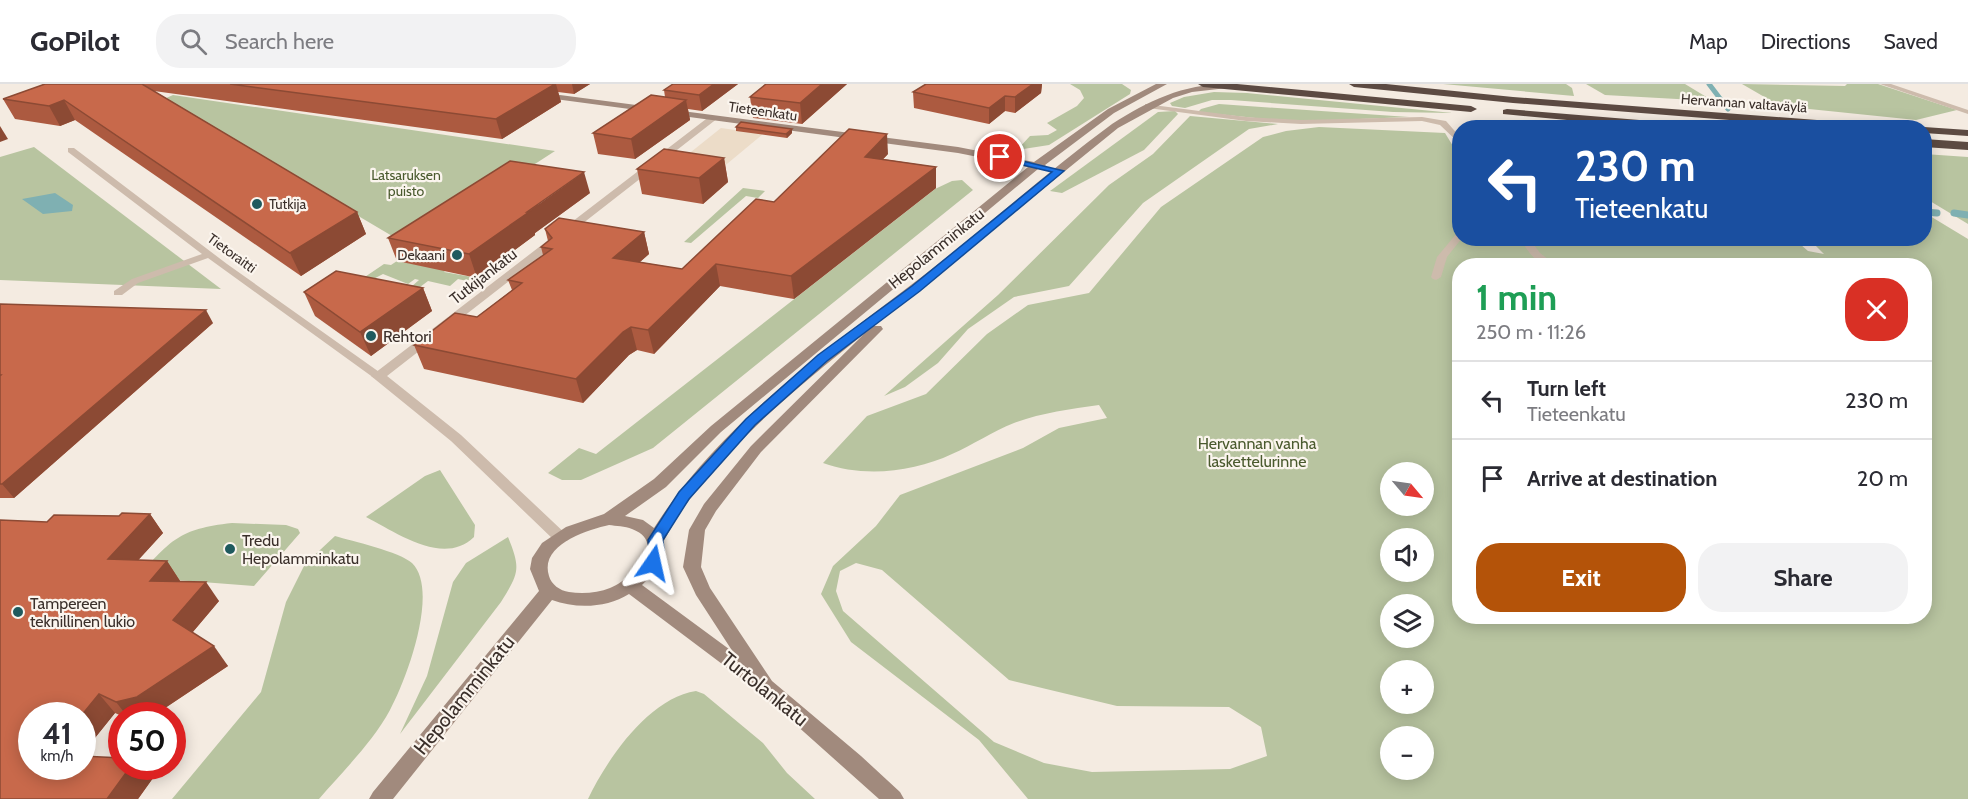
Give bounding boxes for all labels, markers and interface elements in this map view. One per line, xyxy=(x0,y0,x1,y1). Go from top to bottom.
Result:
search box xyxy=(156,14,576,68)
text: GoPilot xyxy=(30,24,120,58)
icon: search xyxy=(177,25,210,58)
text: Search here xyxy=(225,28,334,55)
text: Map xyxy=(1689,29,1728,54)
text: Directions xyxy=(1761,29,1850,54)
text: Saved xyxy=(1883,29,1938,54)
street label: Hervannan valtaväylä xyxy=(1680,90,1808,116)
street label: Tieteenkatu xyxy=(728,97,798,125)
pin xyxy=(974,131,1025,182)
icon: arrive xyxy=(983,140,1016,173)
text: 230 m xyxy=(1575,140,1695,192)
icon: left xyxy=(1476,144,1554,222)
park label: Latsaruksen puisto xyxy=(371,166,441,200)
text: Tieteenkatu xyxy=(1575,192,1708,225)
place label: Tutkija xyxy=(269,195,307,213)
marker: Tutkija xyxy=(250,197,264,211)
street label: Hepolamminkatu xyxy=(885,204,988,293)
street label: Tietoraitti xyxy=(204,229,260,277)
street label: Tutkijankatu xyxy=(446,244,521,308)
place label: Dekaani xyxy=(397,246,445,264)
marker: Dekaani xyxy=(450,248,464,262)
text: 1 min xyxy=(1476,275,1557,319)
button: close xyxy=(1845,278,1908,341)
text: 250 m · 11:26 xyxy=(1476,320,1586,344)
place label: Rehtori xyxy=(383,327,432,346)
marker: Rehtori xyxy=(364,329,378,343)
text: Turn left xyxy=(1527,375,1606,402)
icon: left xyxy=(1476,384,1509,417)
text: 230 m xyxy=(1845,387,1908,414)
text: Tieteenkatu xyxy=(1527,402,1626,426)
park label: Hervannan vanha laskettelurinne xyxy=(1198,434,1317,471)
north arrow xyxy=(1380,462,1434,516)
map controls xyxy=(1380,462,1434,780)
icon: arrive xyxy=(1476,462,1509,495)
text: Arrive at destination xyxy=(1527,465,1717,492)
text: 20 m xyxy=(1857,465,1908,492)
button: sound xyxy=(1380,528,1434,582)
place label: Tredu Hepolamminkatu xyxy=(242,531,359,568)
position arrow xyxy=(621,531,685,595)
marker: Tredu Hepolamminkatu xyxy=(223,542,237,556)
button: Exit xyxy=(1476,543,1686,612)
button: Share xyxy=(1698,543,1908,612)
place label: Tampereen teknillinen lukio xyxy=(30,594,135,631)
button: layers xyxy=(1380,594,1434,648)
marker: Tampereen teknillinen lukio xyxy=(11,605,25,619)
street label: Hepolamminkatu xyxy=(409,631,519,759)
street label: Turtolankatu xyxy=(717,647,813,731)
button: + xyxy=(1380,660,1434,714)
speed limit sign: 50 xyxy=(108,702,186,780)
text: 41 xyxy=(42,715,72,752)
button: − xyxy=(1380,726,1434,780)
text: km/h xyxy=(41,747,73,765)

